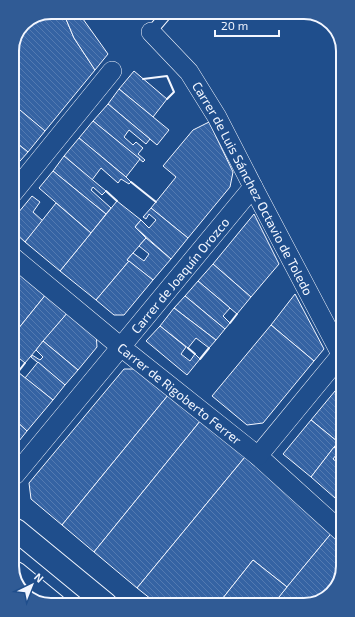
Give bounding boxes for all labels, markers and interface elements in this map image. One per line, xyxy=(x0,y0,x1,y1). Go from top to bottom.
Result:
scale bar xyxy=(215,12,279,38)
text: 20 m xyxy=(221,18,248,32)
street label: Carrer de Luis Sánchez Octavio de Toledo xyxy=(189,79,317,298)
street label: Carrer de Joaquín Orozco xyxy=(127,214,233,337)
street label: Carrer de Rigoberto Ferrer xyxy=(114,339,245,448)
north arrow xyxy=(12,565,52,605)
text: N xyxy=(32,570,47,585)

